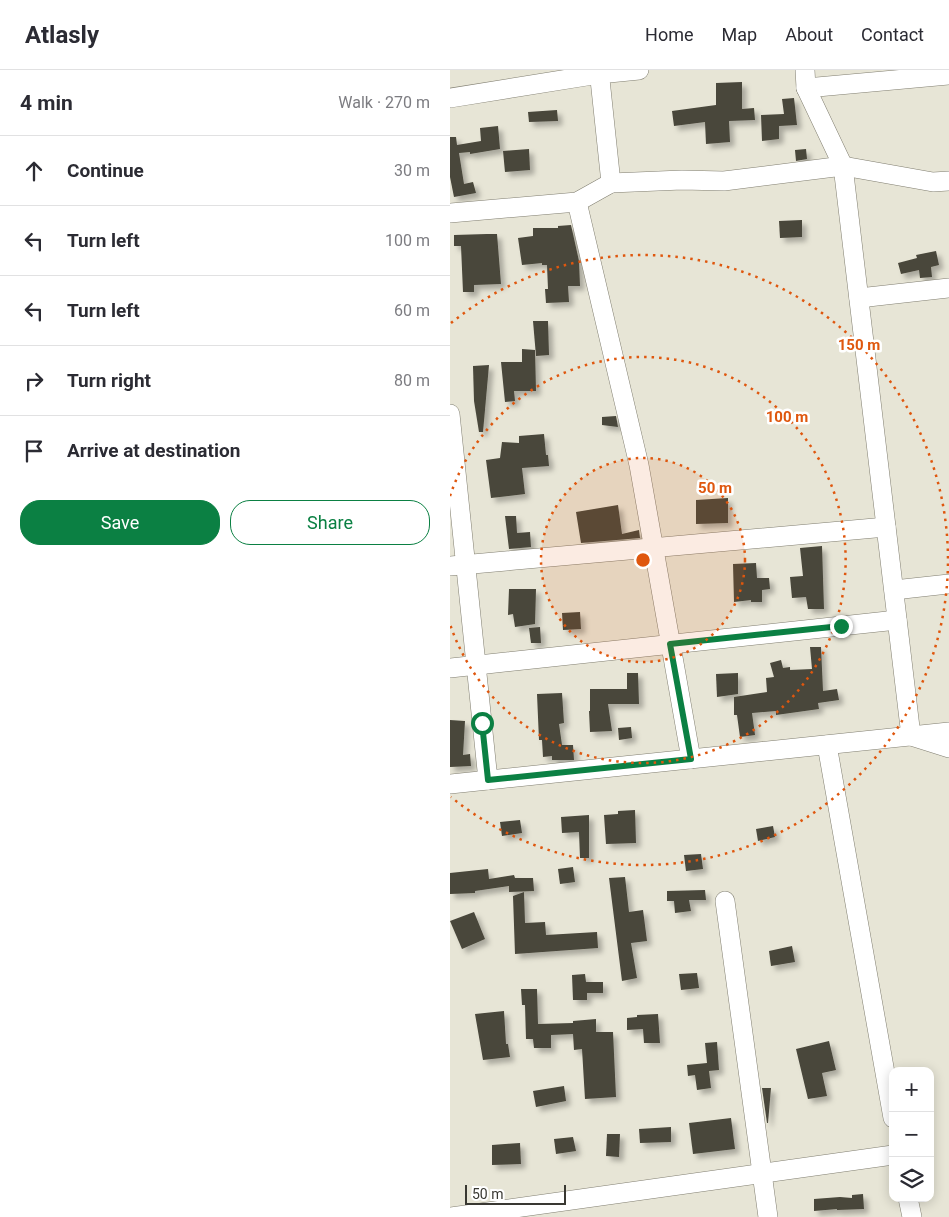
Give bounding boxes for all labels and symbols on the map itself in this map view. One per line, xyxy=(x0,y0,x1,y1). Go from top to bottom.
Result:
text: 150 m xyxy=(838,336,880,354)
text: 100 m xyxy=(766,408,808,426)
text: 50 m xyxy=(698,479,732,497)
centre of rings xyxy=(634,551,652,569)
route end xyxy=(830,615,853,638)
route start xyxy=(471,712,494,735)
scale bar xyxy=(465,1182,566,1205)

